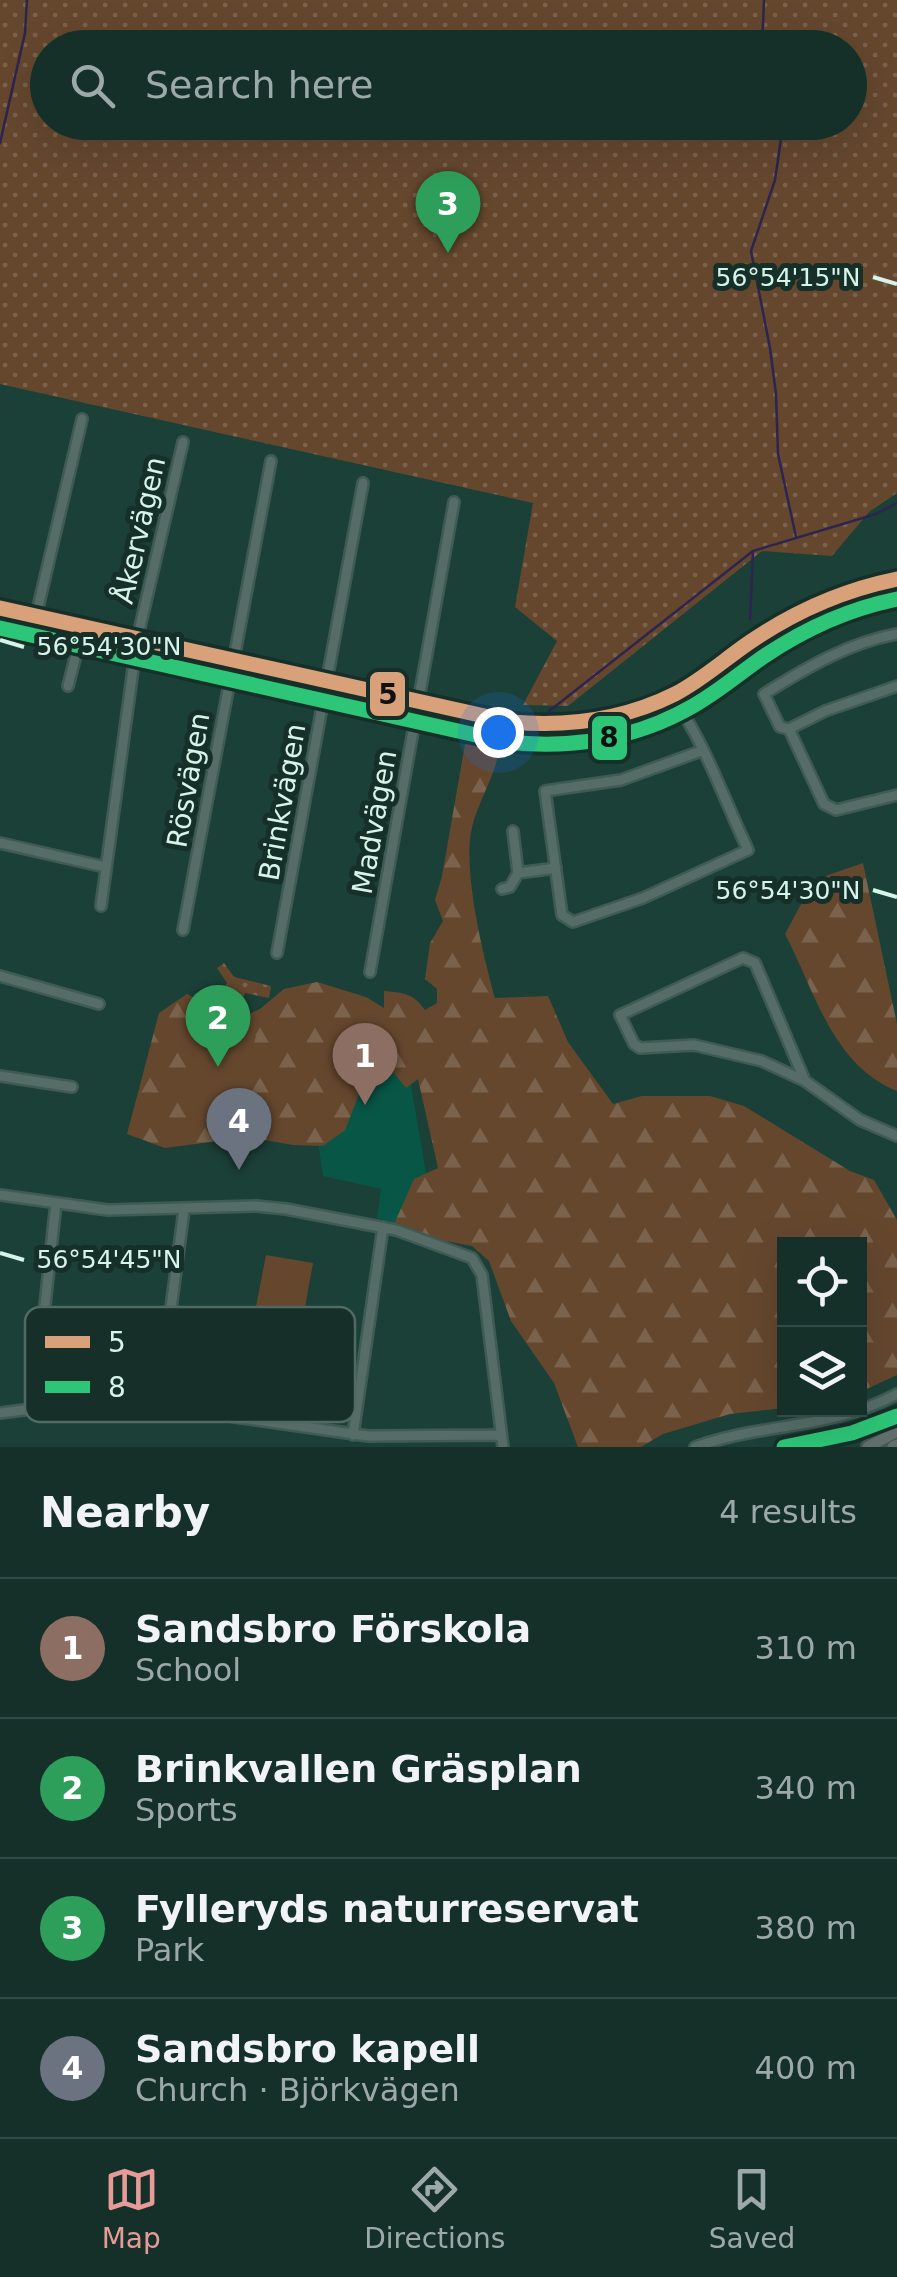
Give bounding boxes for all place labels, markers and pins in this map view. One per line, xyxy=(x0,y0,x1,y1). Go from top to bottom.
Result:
pin: 3 xyxy=(416,170,480,253)
pin: 2 xyxy=(186,984,250,1067)
pin: 1 xyxy=(332,1022,398,1105)
pin: 4 xyxy=(206,1088,272,1170)

